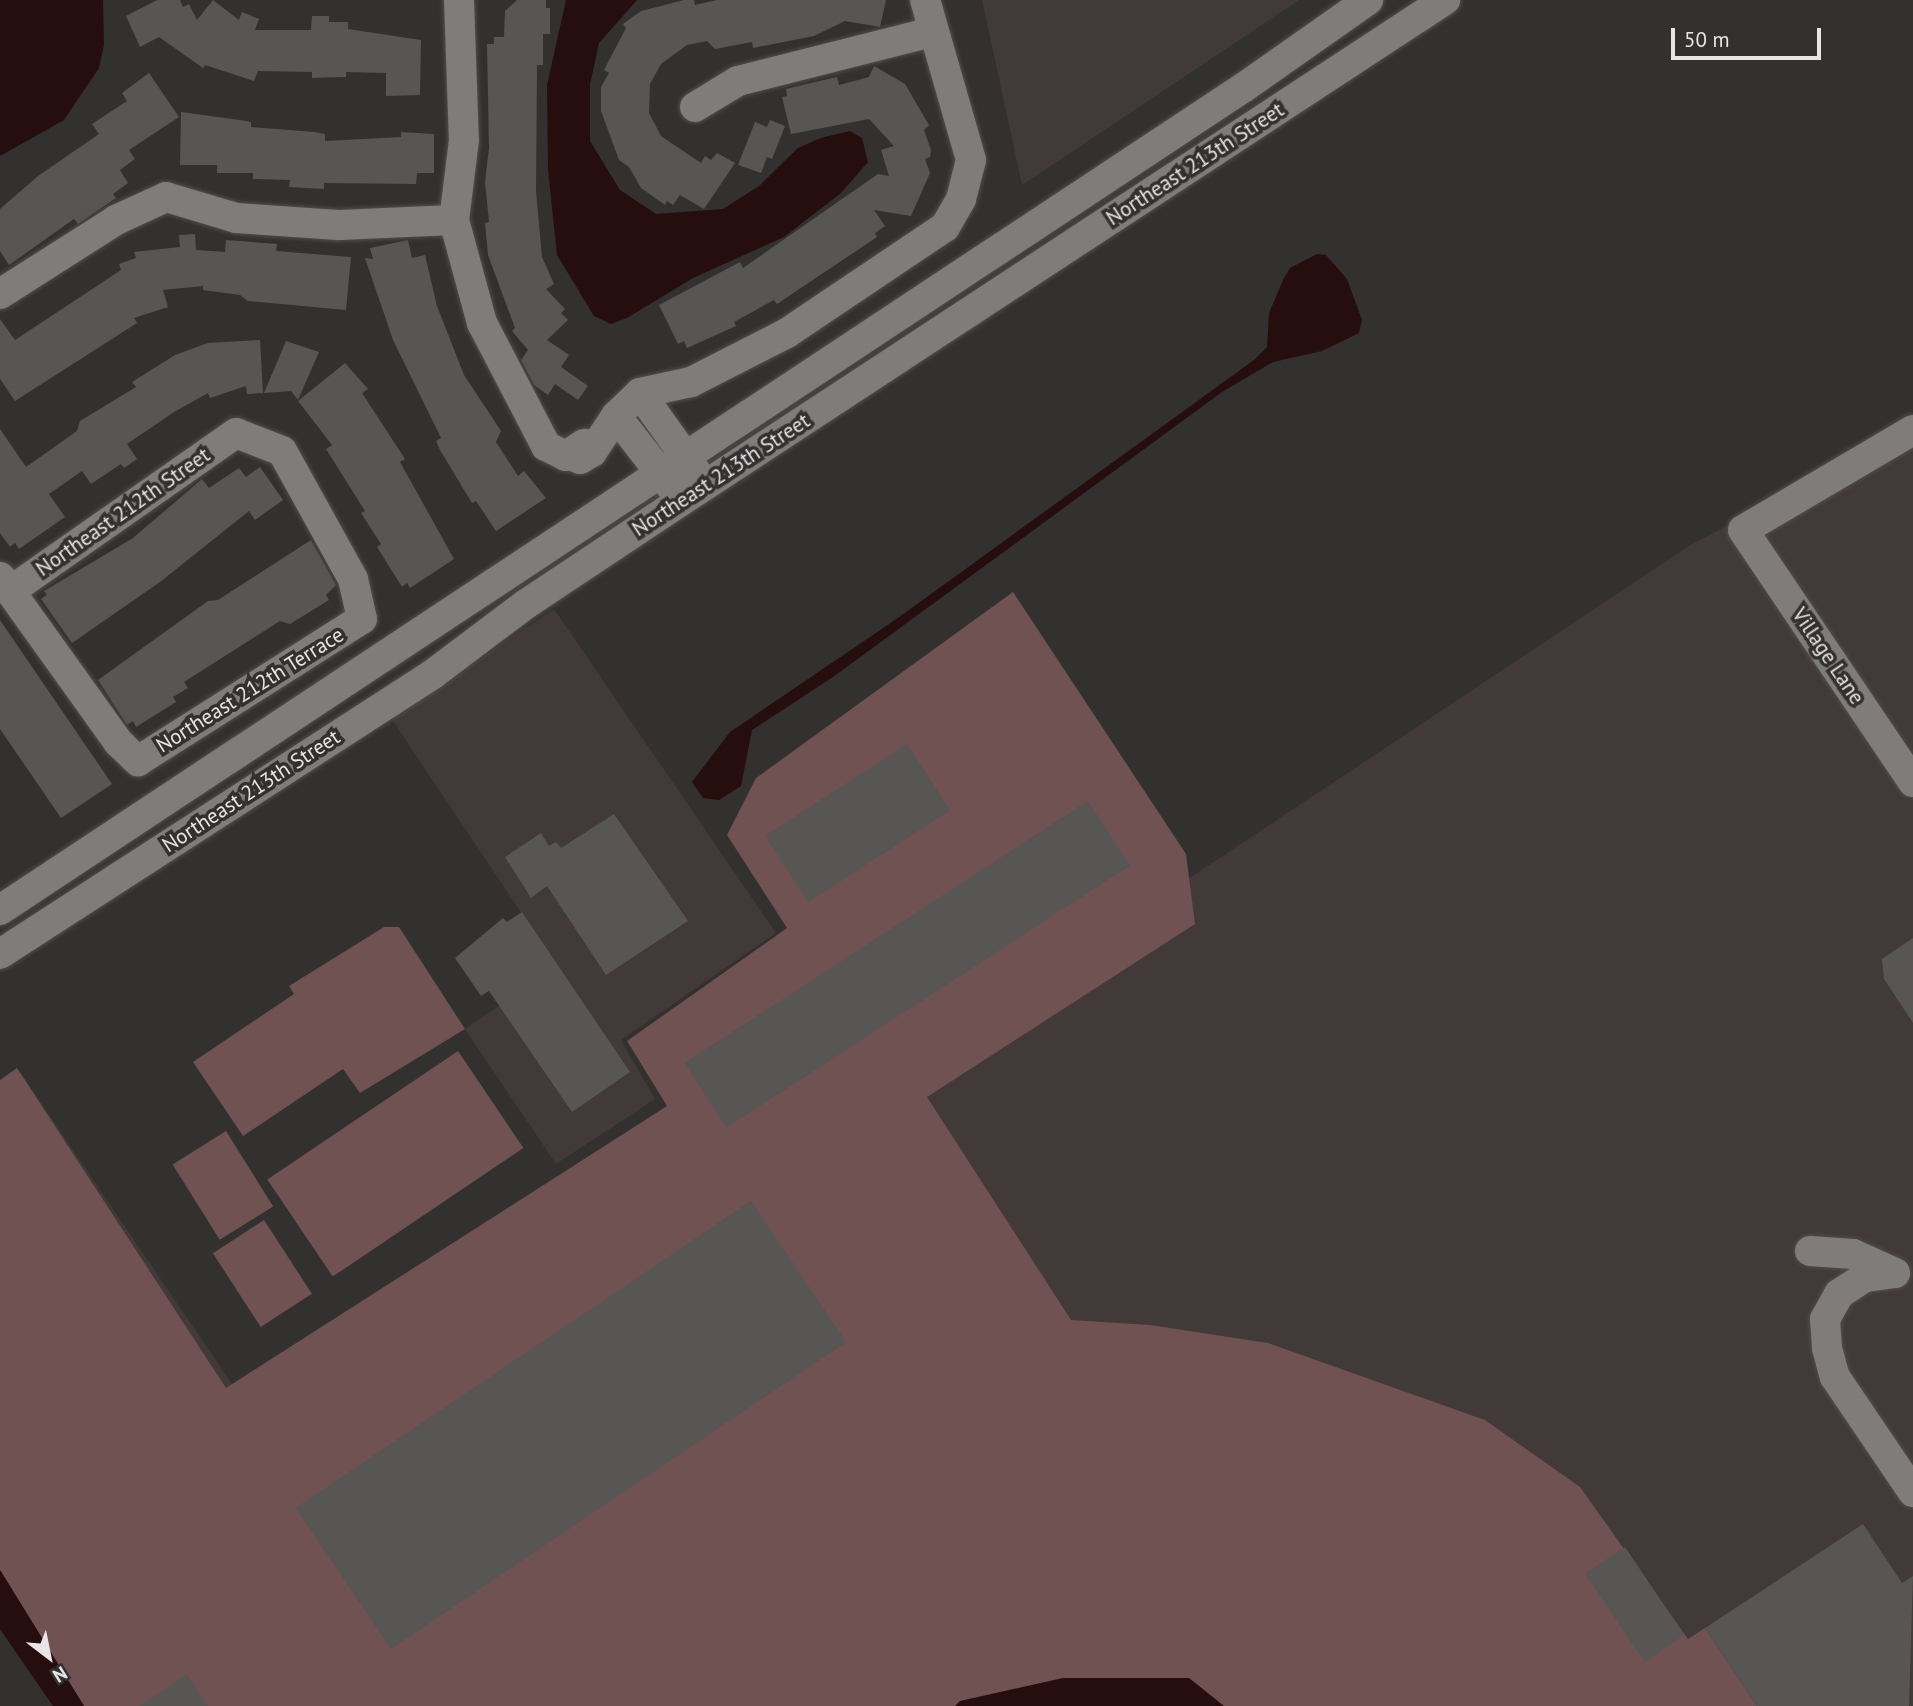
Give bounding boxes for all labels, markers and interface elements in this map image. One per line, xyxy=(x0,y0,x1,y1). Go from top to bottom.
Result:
scale bar xyxy=(1675,14,1826,58)
text: 50 m xyxy=(1684,26,1730,53)
street label: Northeast 213th Street xyxy=(1102,97,1288,231)
street label: Northeast 213th Street xyxy=(628,408,814,542)
street label: Northeast 212th Street xyxy=(31,442,215,582)
street label: Village Lane xyxy=(1787,603,1869,709)
street label: Northeast 212th Terrace xyxy=(151,622,349,758)
street label: Northeast 213th Street xyxy=(158,724,344,858)
north arrow xyxy=(14,1622,84,1692)
text: N xyxy=(48,1661,72,1688)

